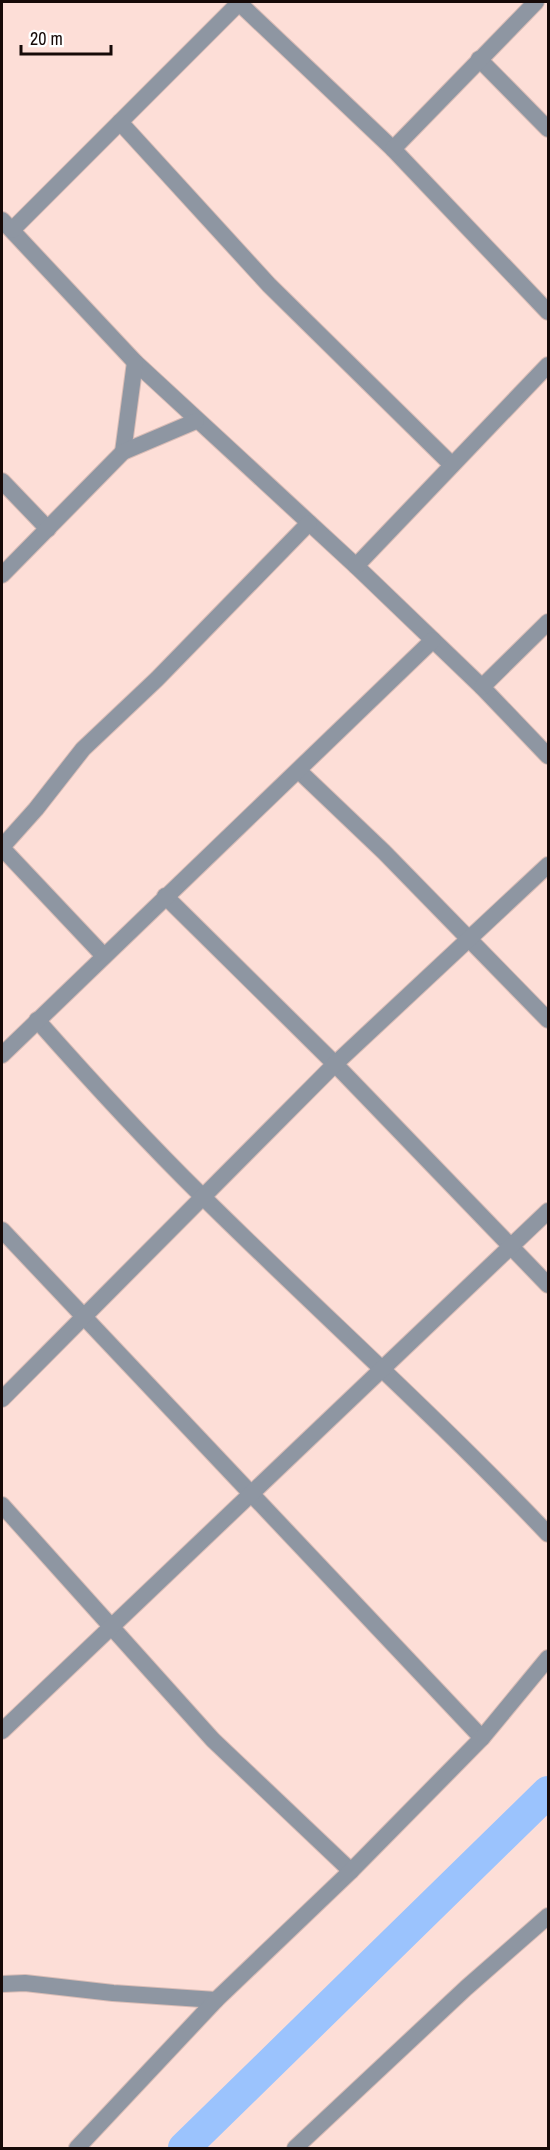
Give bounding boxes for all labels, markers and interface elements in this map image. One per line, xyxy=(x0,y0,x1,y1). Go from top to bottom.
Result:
scale bar xyxy=(21,18,111,56)
text: 20 m xyxy=(30,26,63,51)

